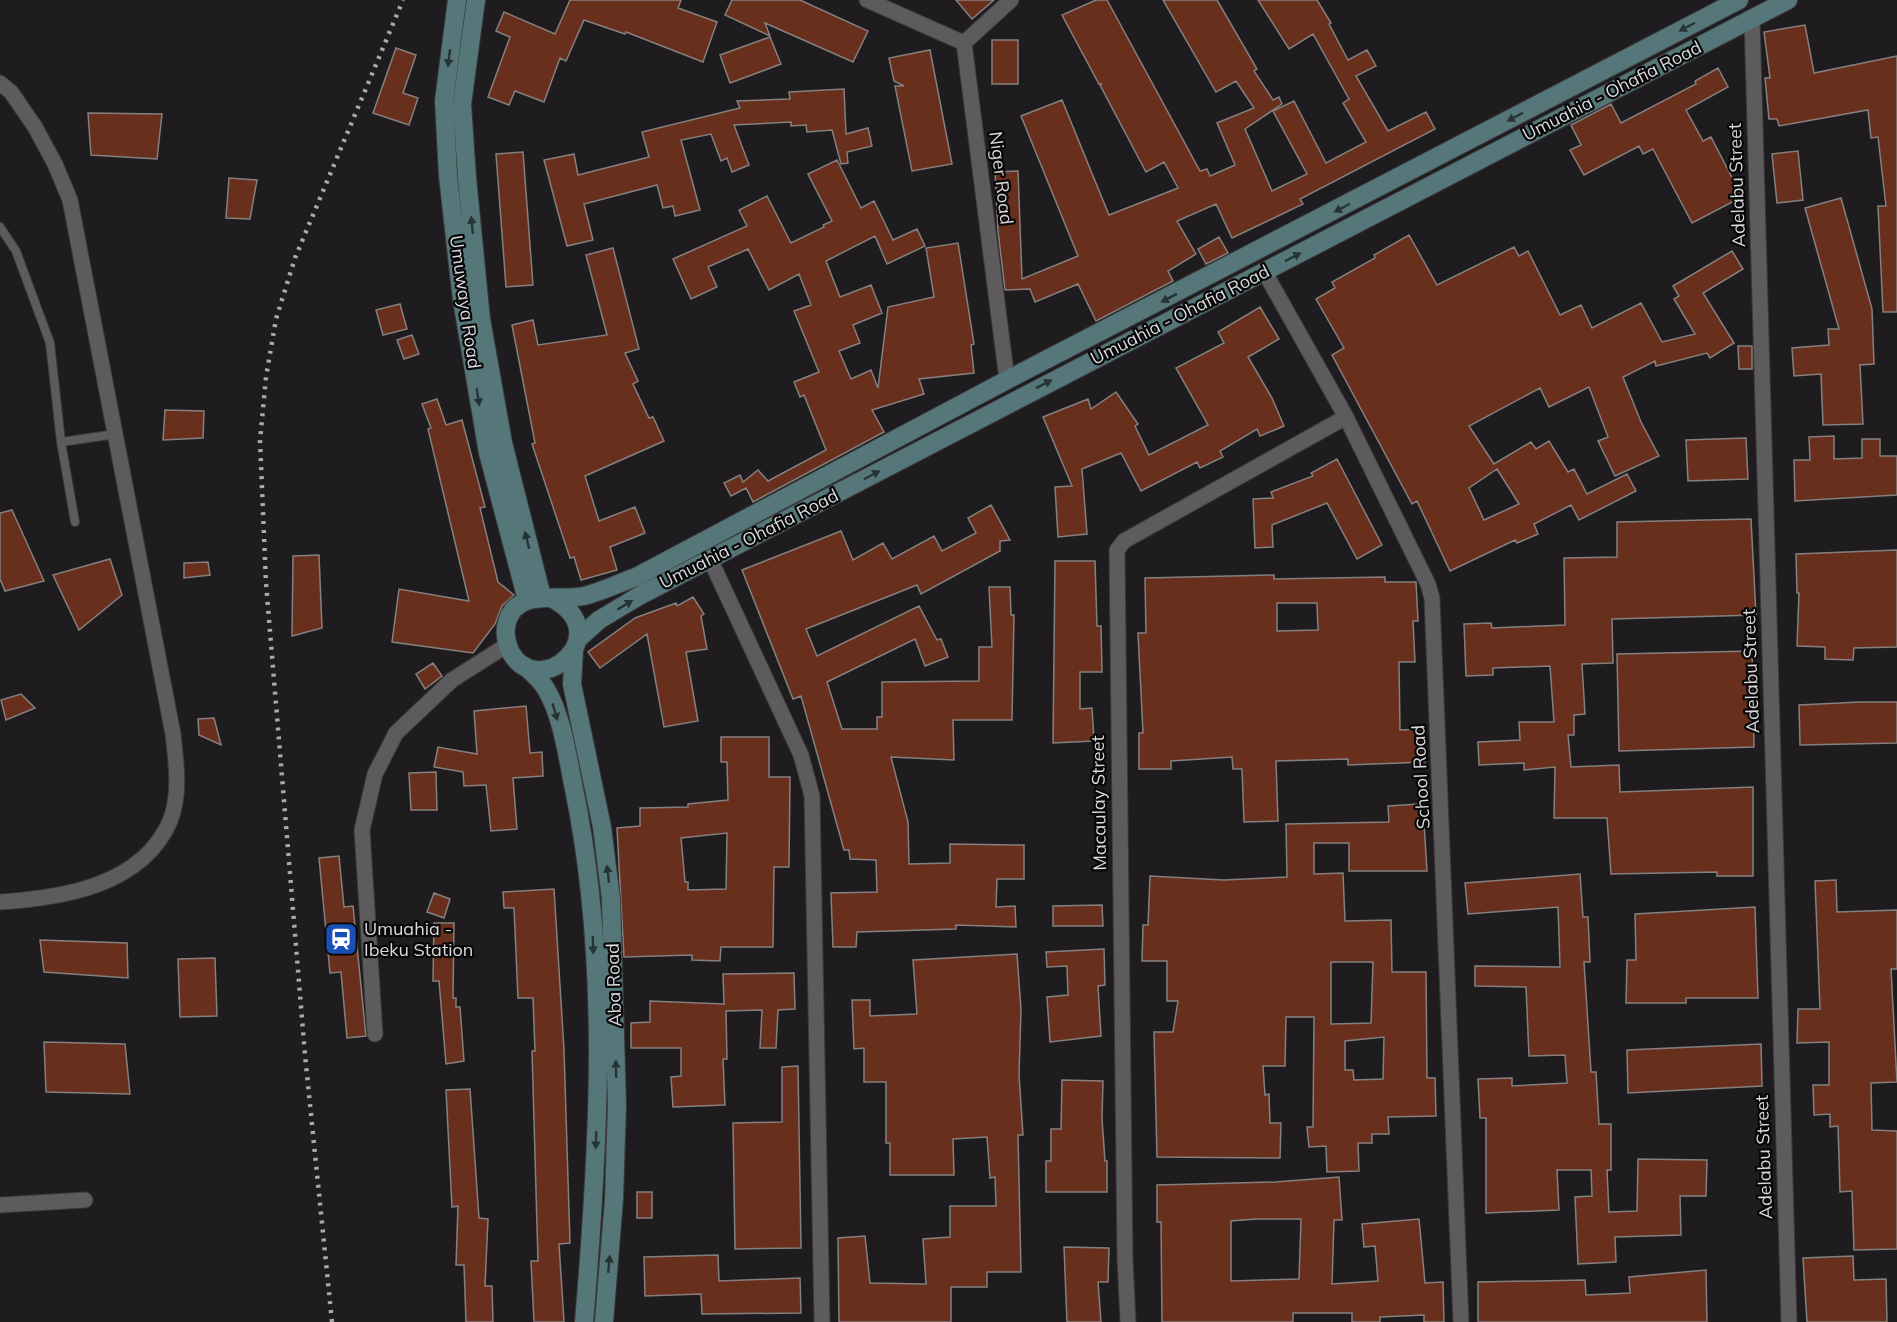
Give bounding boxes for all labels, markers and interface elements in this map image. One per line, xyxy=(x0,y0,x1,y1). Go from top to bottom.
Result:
one-way arrow xyxy=(1679,22,1696,32)
street label: Umuahia - Ohafia Road xyxy=(1518,35,1705,146)
one-way arrow xyxy=(444,49,454,68)
one-way arrow xyxy=(1506,113,1523,122)
street label: Adelabu Street xyxy=(1723,122,1750,248)
street label: Niger Road xyxy=(984,130,1019,226)
one-way arrow xyxy=(1333,203,1350,213)
one-way arrow xyxy=(467,215,476,234)
street label: Umuwaya Road xyxy=(445,234,486,370)
one-way arrow xyxy=(1284,252,1301,261)
street label: Umuahia - Ohafia Road xyxy=(1086,259,1273,370)
one-way arrow xyxy=(1160,293,1177,303)
one-way arrow xyxy=(1036,379,1053,389)
one-way arrow xyxy=(474,388,483,407)
one-way arrow xyxy=(864,470,881,480)
street label: Umuahia - Ohafia Road xyxy=(655,483,842,594)
one-way arrow xyxy=(522,531,532,549)
one-way arrow xyxy=(617,599,633,610)
street label: Adelabu Street xyxy=(1737,608,1764,734)
one-way arrow xyxy=(551,703,560,721)
street label: School Road xyxy=(1406,724,1435,830)
street label: Macaulay Street xyxy=(1086,735,1111,871)
one-way arrow xyxy=(603,865,613,884)
place label: Umuahia - Ibeku Station xyxy=(364,917,473,961)
station icon: Umuahia - Ibeku Station xyxy=(323,921,359,957)
one-way arrow xyxy=(589,936,598,955)
street label: Aba Road xyxy=(601,943,626,1027)
one-way arrow xyxy=(612,1059,621,1078)
street label: Adelabu Street xyxy=(1750,1094,1777,1220)
one-way arrow xyxy=(591,1131,601,1150)
one-way arrow xyxy=(604,1254,614,1273)

